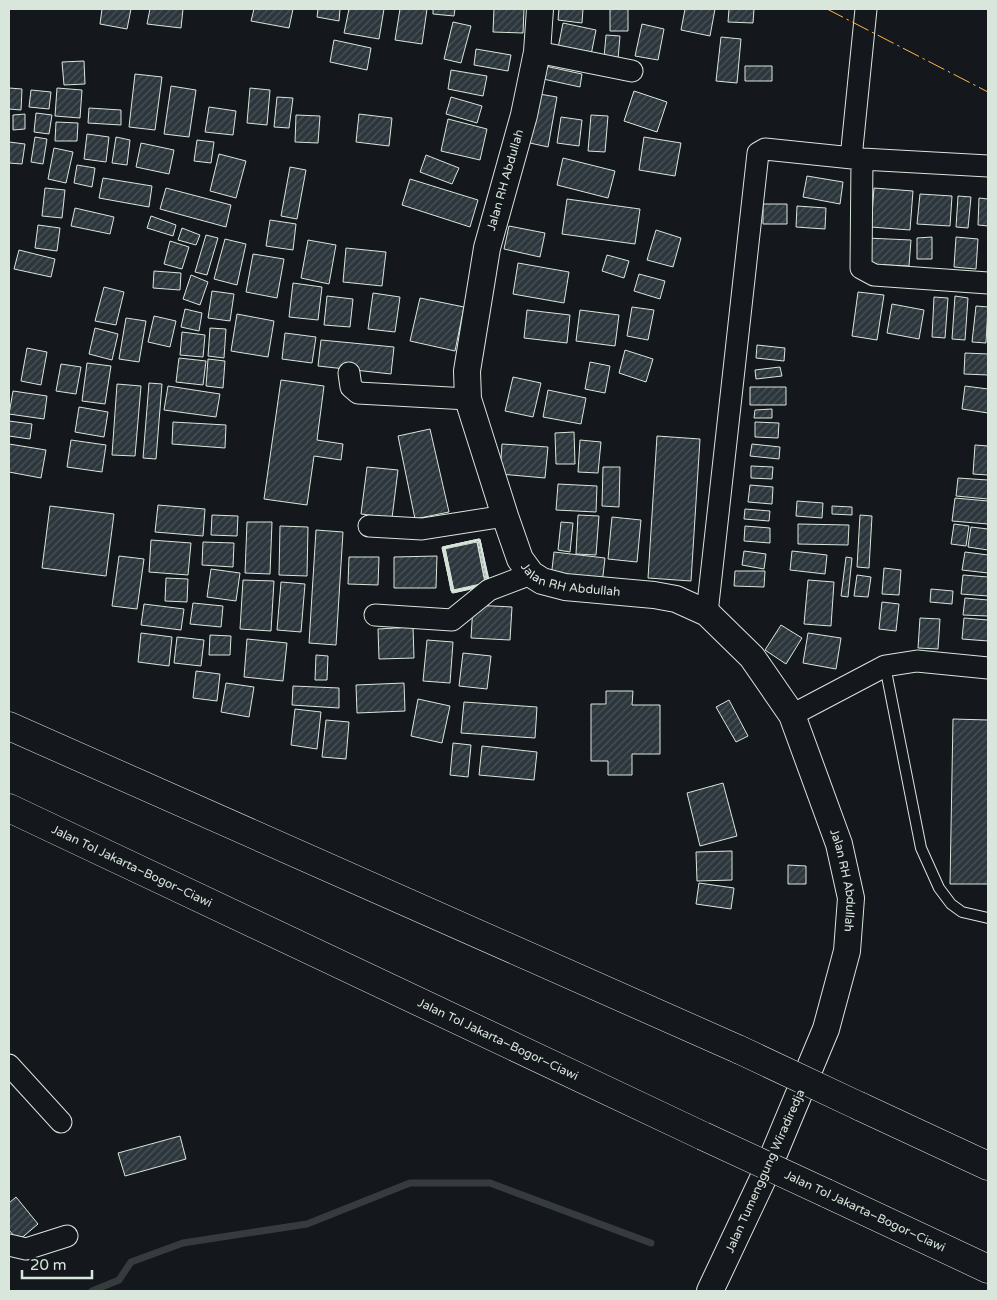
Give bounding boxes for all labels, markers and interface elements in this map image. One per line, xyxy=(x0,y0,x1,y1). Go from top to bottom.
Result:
street label: Jalan RH Abdullah xyxy=(484,128,526,232)
street label: Jalan RH Abdullah xyxy=(518,560,621,599)
street label: Jalan Tol Jakarta–Bogor–Ciawi xyxy=(49,822,214,910)
street label: Jalan RH Abdullah xyxy=(827,827,858,932)
street label: Jalan Tol Jakarta–Bogor–Ciawi xyxy=(416,995,581,1083)
street label: Jalan Tumenggung Wiradiredja xyxy=(723,1087,807,1255)
street label: Jalan Tol Jakarta–Bogor–Ciawi xyxy=(782,1168,948,1254)
scale bar xyxy=(22,1248,92,1280)
text: 20 m xyxy=(30,1256,67,1274)

